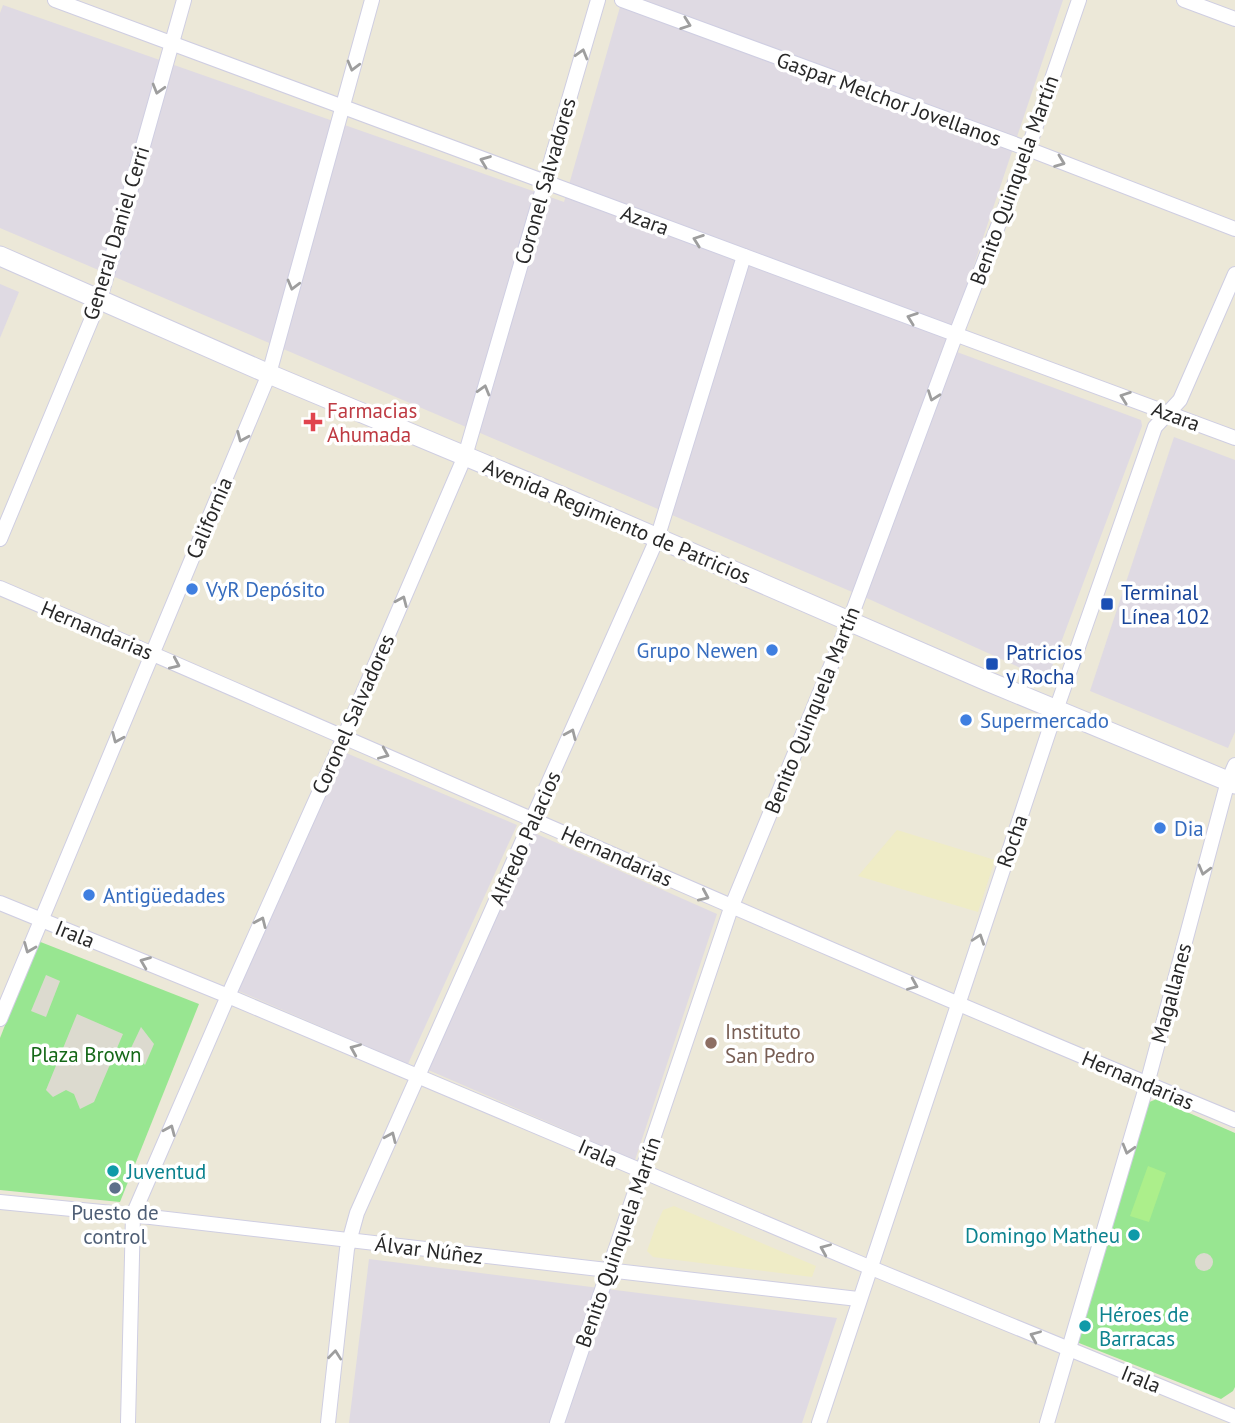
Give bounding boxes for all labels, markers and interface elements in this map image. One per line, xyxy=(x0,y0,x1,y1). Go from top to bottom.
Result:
one-way arrow xyxy=(679,15,691,29)
street label: Gaspar Melchor Jovellanos xyxy=(773,46,1005,152)
one-way arrow xyxy=(574,49,589,61)
one-way arrow xyxy=(347,60,362,72)
street label: Benito Quinquela Martín xyxy=(964,72,1064,288)
one-way arrow xyxy=(152,83,167,95)
street label: Coronel Salvadores xyxy=(508,94,582,268)
street label: General Daniel Cerri xyxy=(77,143,155,323)
one-way arrow xyxy=(1053,153,1065,167)
one-way arrow xyxy=(479,155,491,169)
street label: Azara xyxy=(617,199,673,241)
one-way arrow xyxy=(693,234,705,248)
one-way arrow xyxy=(287,279,301,291)
one-way arrow xyxy=(906,312,918,326)
one-way arrow xyxy=(475,384,490,396)
one-way arrow xyxy=(927,390,941,402)
one-way arrow xyxy=(1119,392,1131,406)
street label: Azara xyxy=(1148,395,1204,437)
place label: Farmacias Ahumada xyxy=(327,397,417,448)
marker: Farmacias Ahumada xyxy=(305,414,321,430)
one-way arrow xyxy=(237,431,251,443)
street label: Avenida Regimiento de Patricios xyxy=(479,452,755,590)
street label: California xyxy=(180,473,238,563)
place label: VyR Depósito xyxy=(205,576,325,603)
place label: Terminal Línea 102 xyxy=(1121,579,1210,630)
marker: VyR Depósito xyxy=(184,581,200,597)
street label: Hernandarias xyxy=(37,594,157,666)
one-way arrow xyxy=(394,596,408,609)
marker: Terminal Línea 102 xyxy=(1099,596,1115,612)
street label: Benito Quinquela Martín xyxy=(758,602,866,818)
street label: Coronel Salvadores xyxy=(306,630,400,798)
place label: Grupo Newen xyxy=(637,637,758,664)
place label: Patricios y Rocha xyxy=(1006,639,1083,690)
marker: Grupo Newen xyxy=(764,642,780,658)
one-way arrow xyxy=(168,656,181,670)
marker: Patricios y Rocha xyxy=(984,656,1000,672)
place label: Supermercado xyxy=(980,707,1109,734)
marker: Supermercado xyxy=(958,712,974,728)
one-way arrow xyxy=(563,729,577,741)
one-way arrow xyxy=(112,731,126,743)
one-way arrow xyxy=(377,746,389,760)
street label: Alfredo Palacios xyxy=(483,767,567,909)
street label: Rocha xyxy=(990,811,1034,871)
place label: Dia xyxy=(1174,815,1204,842)
street label: Hernandarias xyxy=(557,819,677,893)
marker: Dia xyxy=(1152,820,1168,836)
one-way arrow xyxy=(1198,864,1212,876)
place label: Antigüedades xyxy=(103,882,225,909)
marker: Antigüedades xyxy=(81,887,97,903)
one-way arrow xyxy=(697,888,709,902)
street label: Irala xyxy=(51,914,99,954)
one-way arrow xyxy=(253,917,267,929)
one-way arrow xyxy=(971,933,985,945)
street label: Magallanes xyxy=(1145,940,1197,1046)
one-way arrow xyxy=(24,941,38,953)
one-way arrow xyxy=(139,956,152,970)
one-way arrow xyxy=(906,977,919,991)
place label: Instituto San Pedro xyxy=(725,1018,815,1069)
marker: Instituto San Pedro xyxy=(703,1035,719,1051)
park label: Plaza Brown xyxy=(30,1041,142,1068)
one-way arrow xyxy=(349,1043,362,1057)
street label: Hernandarias xyxy=(1078,1044,1198,1116)
one-way arrow xyxy=(162,1125,176,1137)
one-way arrow xyxy=(383,1132,397,1144)
street label: Benito Quinquela Martín xyxy=(569,1133,667,1351)
street label: Irala xyxy=(574,1133,622,1173)
one-way arrow xyxy=(1121,1143,1136,1155)
place label: Juventud xyxy=(126,1158,206,1185)
marker: Juventud xyxy=(105,1163,121,1179)
marker: Puesto de control xyxy=(107,1180,123,1196)
place label: Puesto de control xyxy=(71,1199,159,1250)
place label: Domingo Matheu xyxy=(965,1222,1120,1249)
marker: Domingo Matheu xyxy=(1126,1227,1142,1243)
street label: Álvar Núñez xyxy=(374,1230,484,1270)
one-way arrow xyxy=(820,1243,833,1257)
place label: Héroes de Barracas xyxy=(1099,1301,1189,1352)
marker: Héroes de Barracas xyxy=(1077,1318,1093,1334)
one-way arrow xyxy=(1030,1330,1043,1344)
one-way arrow xyxy=(328,1349,343,1361)
street label: Irala xyxy=(1117,1359,1165,1399)

